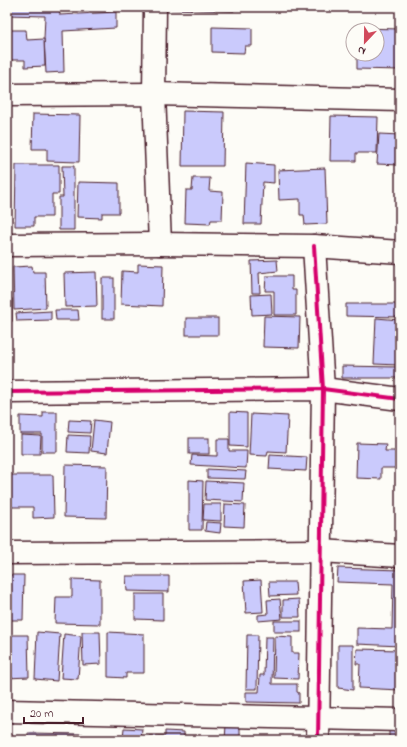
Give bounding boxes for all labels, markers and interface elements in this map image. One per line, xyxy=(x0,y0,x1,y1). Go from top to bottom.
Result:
north arrow xyxy=(345,22,385,62)
text: N xyxy=(355,42,368,59)
scale bar xyxy=(24,699,83,725)
text: 20 m xyxy=(30,705,53,723)

